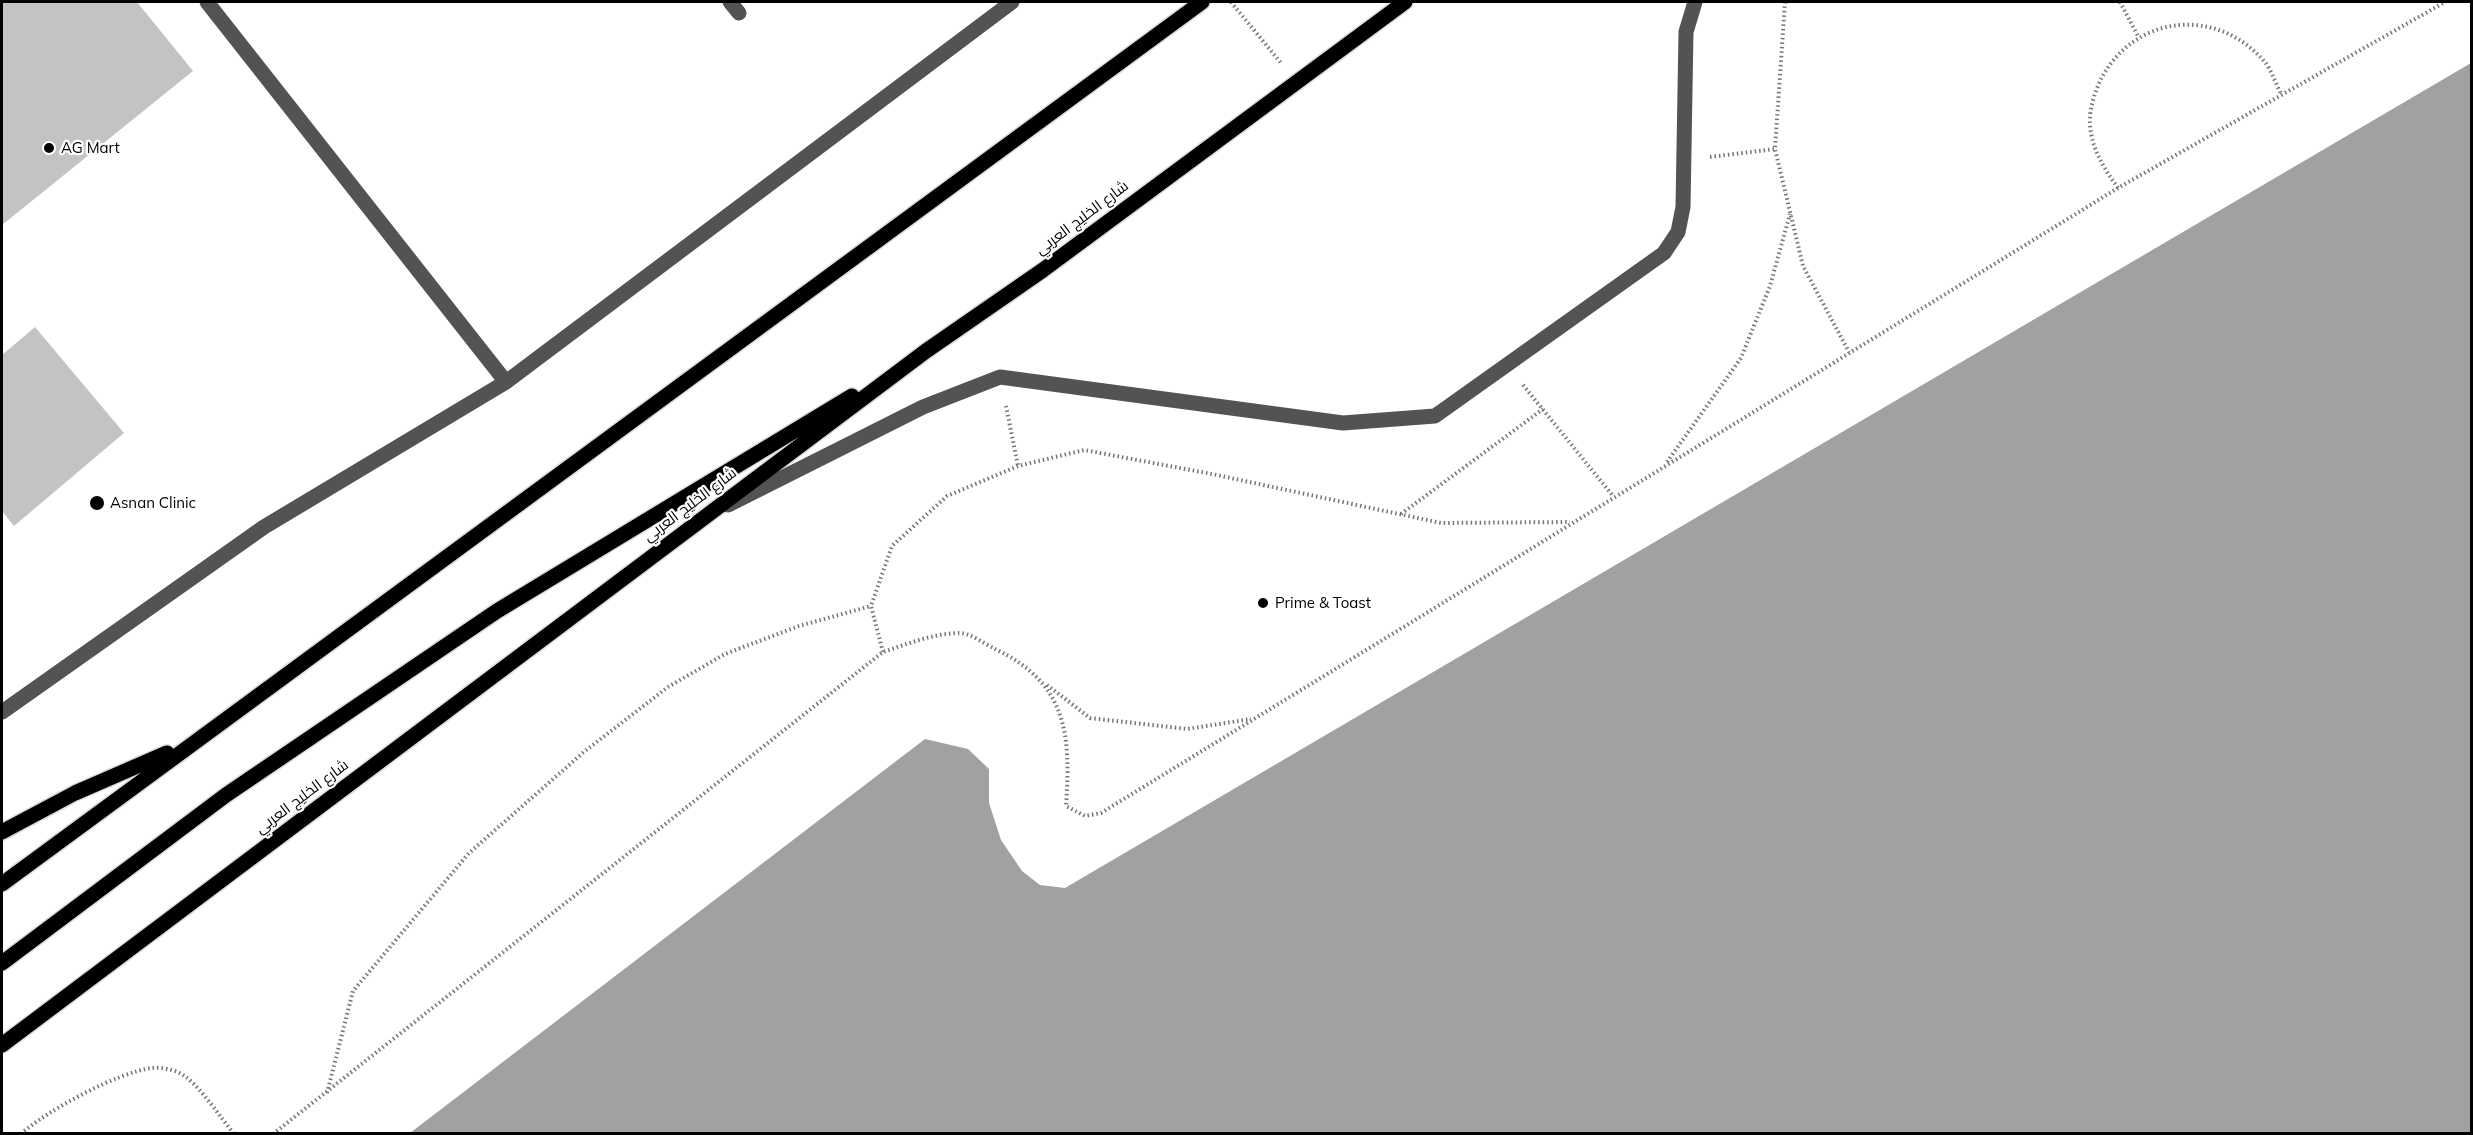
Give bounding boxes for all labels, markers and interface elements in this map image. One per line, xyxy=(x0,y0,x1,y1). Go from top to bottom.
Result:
place label: AG Mart xyxy=(61,139,120,157)
marker: AG Mart xyxy=(42,141,56,155)
street label: شارع الخليج العربي xyxy=(1032,177,1132,259)
street label: شارع الخليج العربي xyxy=(640,464,740,546)
marker: Asnan Clinic xyxy=(88,494,106,512)
place label: Asnan Clinic xyxy=(110,494,196,512)
place label: Prime & Toast xyxy=(1275,594,1371,612)
marker: Prime & Toast xyxy=(1256,596,1270,610)
street label: شارع الخليج العربي xyxy=(252,756,352,838)

